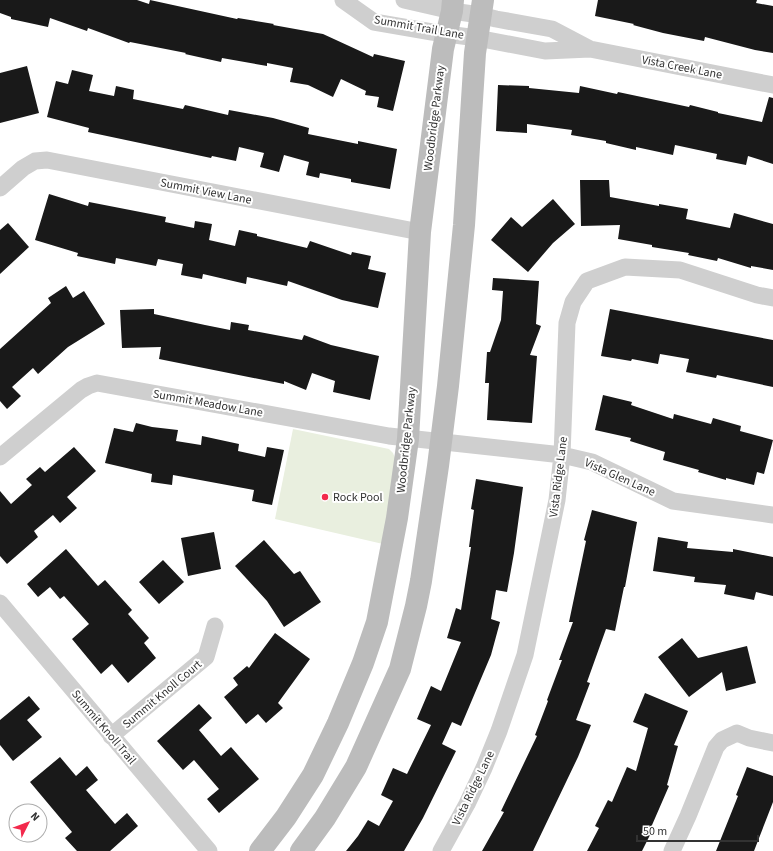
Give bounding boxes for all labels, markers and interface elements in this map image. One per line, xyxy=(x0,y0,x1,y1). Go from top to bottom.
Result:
street label: Summit Trail Lane xyxy=(373,11,465,44)
street label: Vista Creek Lane xyxy=(640,51,724,84)
street label: Woodbridge Parkway xyxy=(420,64,449,172)
street label: Summit View Lane xyxy=(159,174,253,209)
street label: Summit Meadow Lane xyxy=(152,385,264,422)
street label: Woodbridge Parkway xyxy=(392,386,421,494)
street label: Vista Ridge Lane xyxy=(545,436,572,518)
street label: Vista Glen Lane xyxy=(582,454,658,501)
place label: Rock Pool xyxy=(333,489,383,506)
marker: Rock Pool xyxy=(320,492,330,502)
street label: Summit Knoll Court xyxy=(119,656,206,733)
street label: Summit Knoll Trail xyxy=(67,686,140,768)
street label: Vista Ridge Lane xyxy=(448,748,499,828)
north arrow xyxy=(8,803,48,843)
text: N xyxy=(27,809,43,824)
scale bar xyxy=(637,817,758,843)
text: 50 m xyxy=(643,823,667,840)

